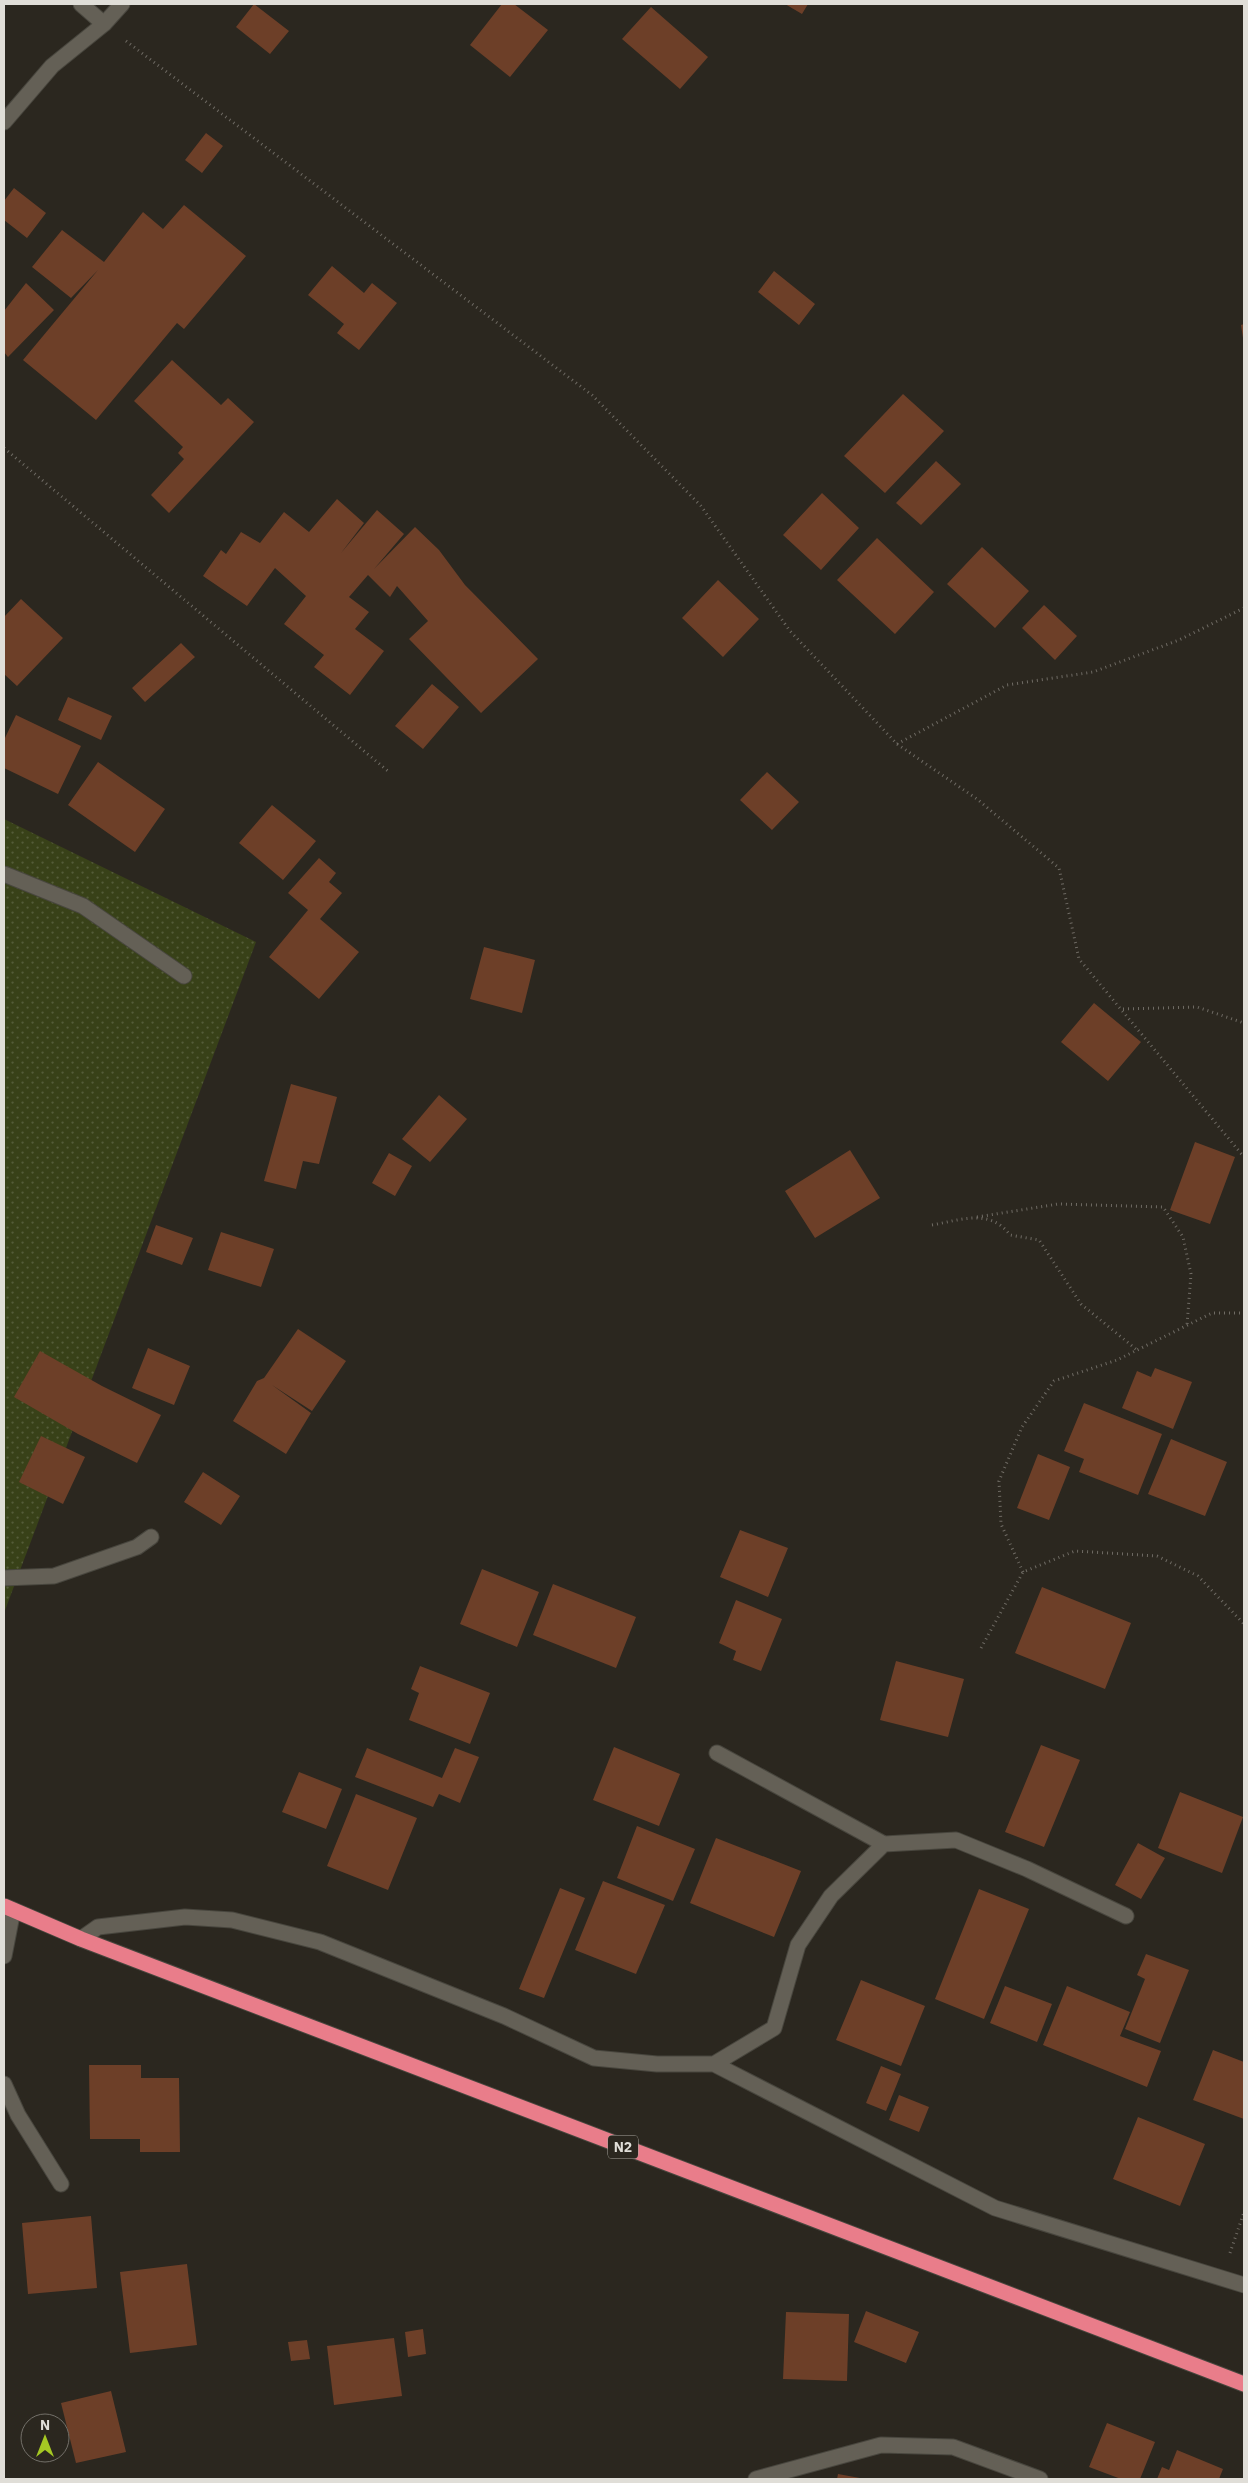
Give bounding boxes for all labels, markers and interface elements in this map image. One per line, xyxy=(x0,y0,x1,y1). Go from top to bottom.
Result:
road number: N2 xyxy=(608,2136,638,2158)
north arrow xyxy=(20,2413,70,2463)
text: N xyxy=(40,2416,50,2434)

